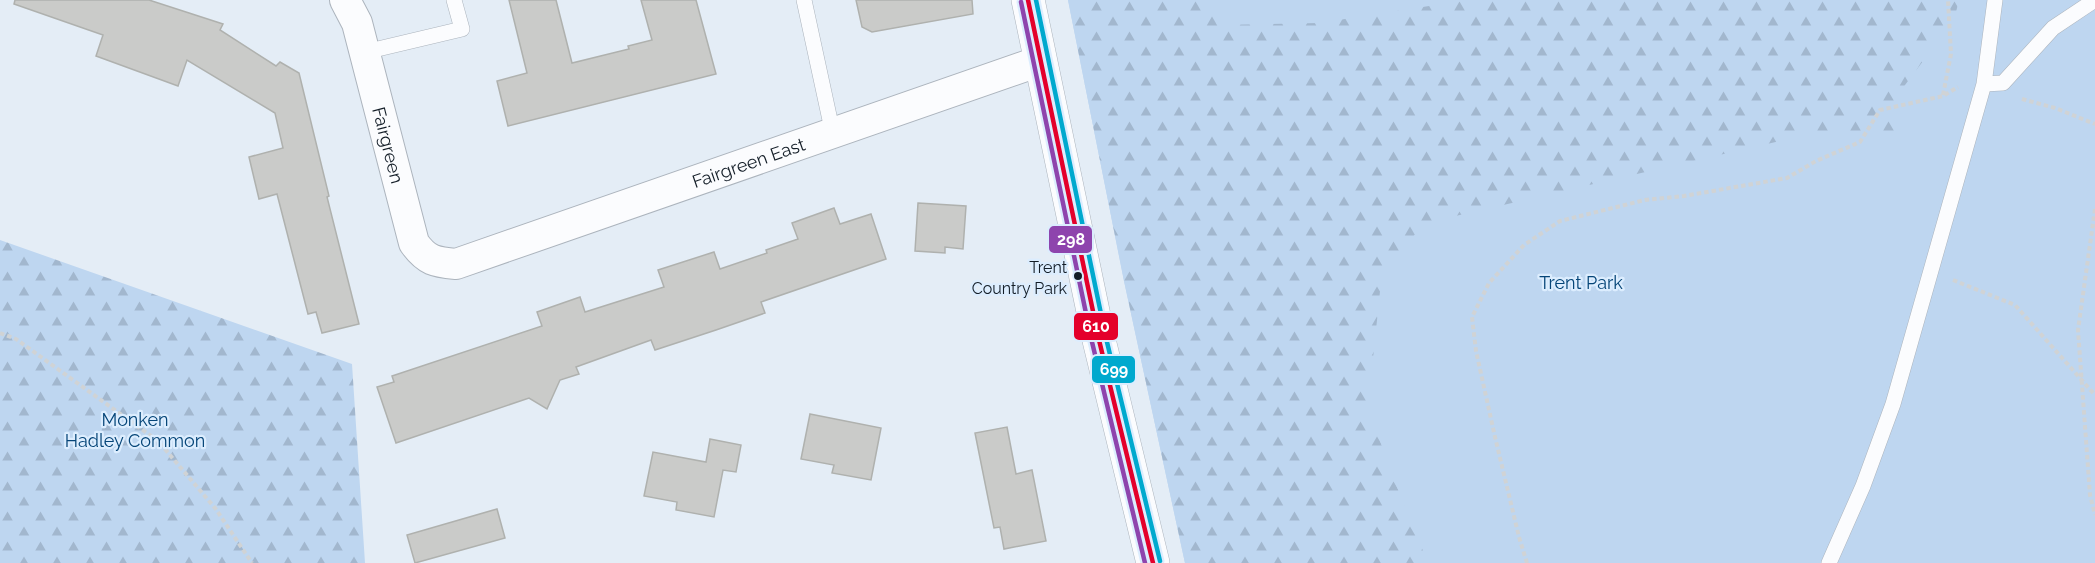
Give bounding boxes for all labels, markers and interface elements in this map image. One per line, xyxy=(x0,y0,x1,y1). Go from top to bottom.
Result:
street label: Fairgreen xyxy=(369,105,409,185)
street label: Fairgreen East xyxy=(689,133,808,192)
line badge: 298 xyxy=(1048,225,1093,254)
text: 298 xyxy=(1057,230,1085,249)
place label: Trent Country Park xyxy=(972,258,1068,298)
marker: Trent Country Park xyxy=(1072,270,1084,282)
park label: Trent Park xyxy=(1539,272,1623,293)
line badge: 610 xyxy=(1073,312,1119,341)
text: 610 xyxy=(1082,317,1110,336)
line badge: 699 xyxy=(1091,355,1136,384)
text: 699 xyxy=(1100,360,1128,379)
park label: Monken Hadley Common xyxy=(65,409,205,451)

